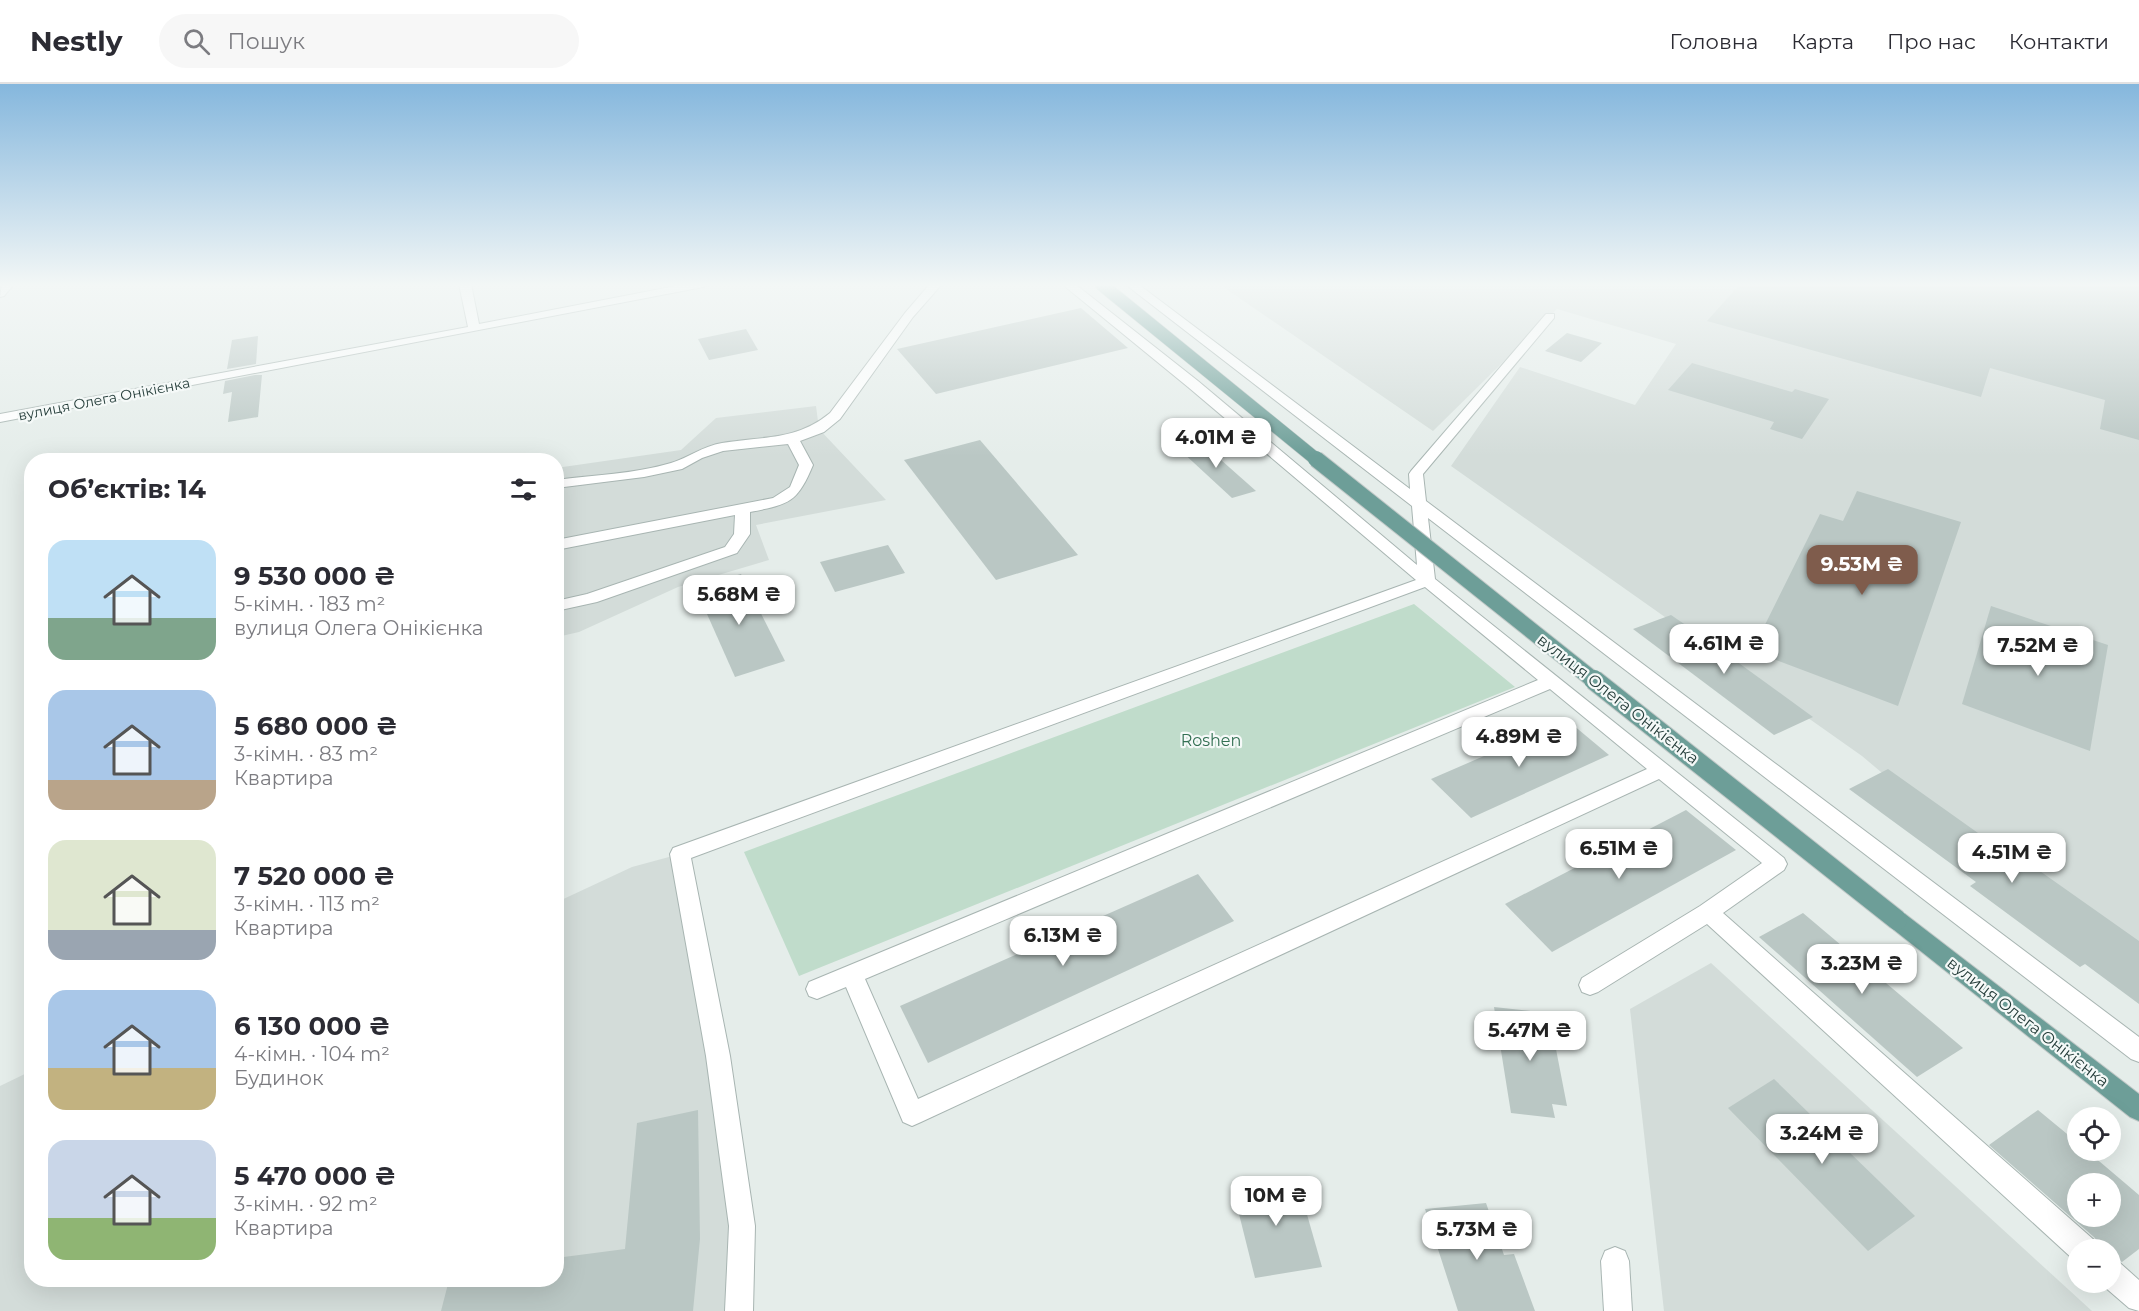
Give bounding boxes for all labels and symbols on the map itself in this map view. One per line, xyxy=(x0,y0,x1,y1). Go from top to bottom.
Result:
street label: вулиця Олега Онікієнка xyxy=(17,374,191,424)
pin: 4.01M ₴ xyxy=(1161,418,1271,469)
pin: 9.53M ₴ xyxy=(1807,545,1917,596)
pin: 5.68M ₴ xyxy=(684,575,794,626)
pin: 4.61M ₴ xyxy=(1669,624,1779,675)
pin: 7.52M ₴ xyxy=(1983,626,2093,677)
street label: вулиця Олега Онікієнка xyxy=(1534,630,1702,768)
pin: 4.89M ₴ xyxy=(1464,717,1574,768)
park label: Roshen xyxy=(1181,731,1241,750)
pin: 6.51M ₴ xyxy=(1564,829,1674,880)
pin: 4.51M ₴ xyxy=(1957,833,2067,884)
pin: 6.13M ₴ xyxy=(1008,916,1118,967)
pin: 3.23M ₴ xyxy=(1807,944,1917,995)
street label: вулиця Олега Онікієнка xyxy=(1944,953,2112,1091)
pin: 5.47M ₴ xyxy=(1475,1011,1585,1062)
pin: 3.24M ₴ xyxy=(1767,1114,1877,1165)
pin: 10M ₴ xyxy=(1234,1176,1318,1227)
pin: 5.73M ₴ xyxy=(1422,1210,1532,1261)

